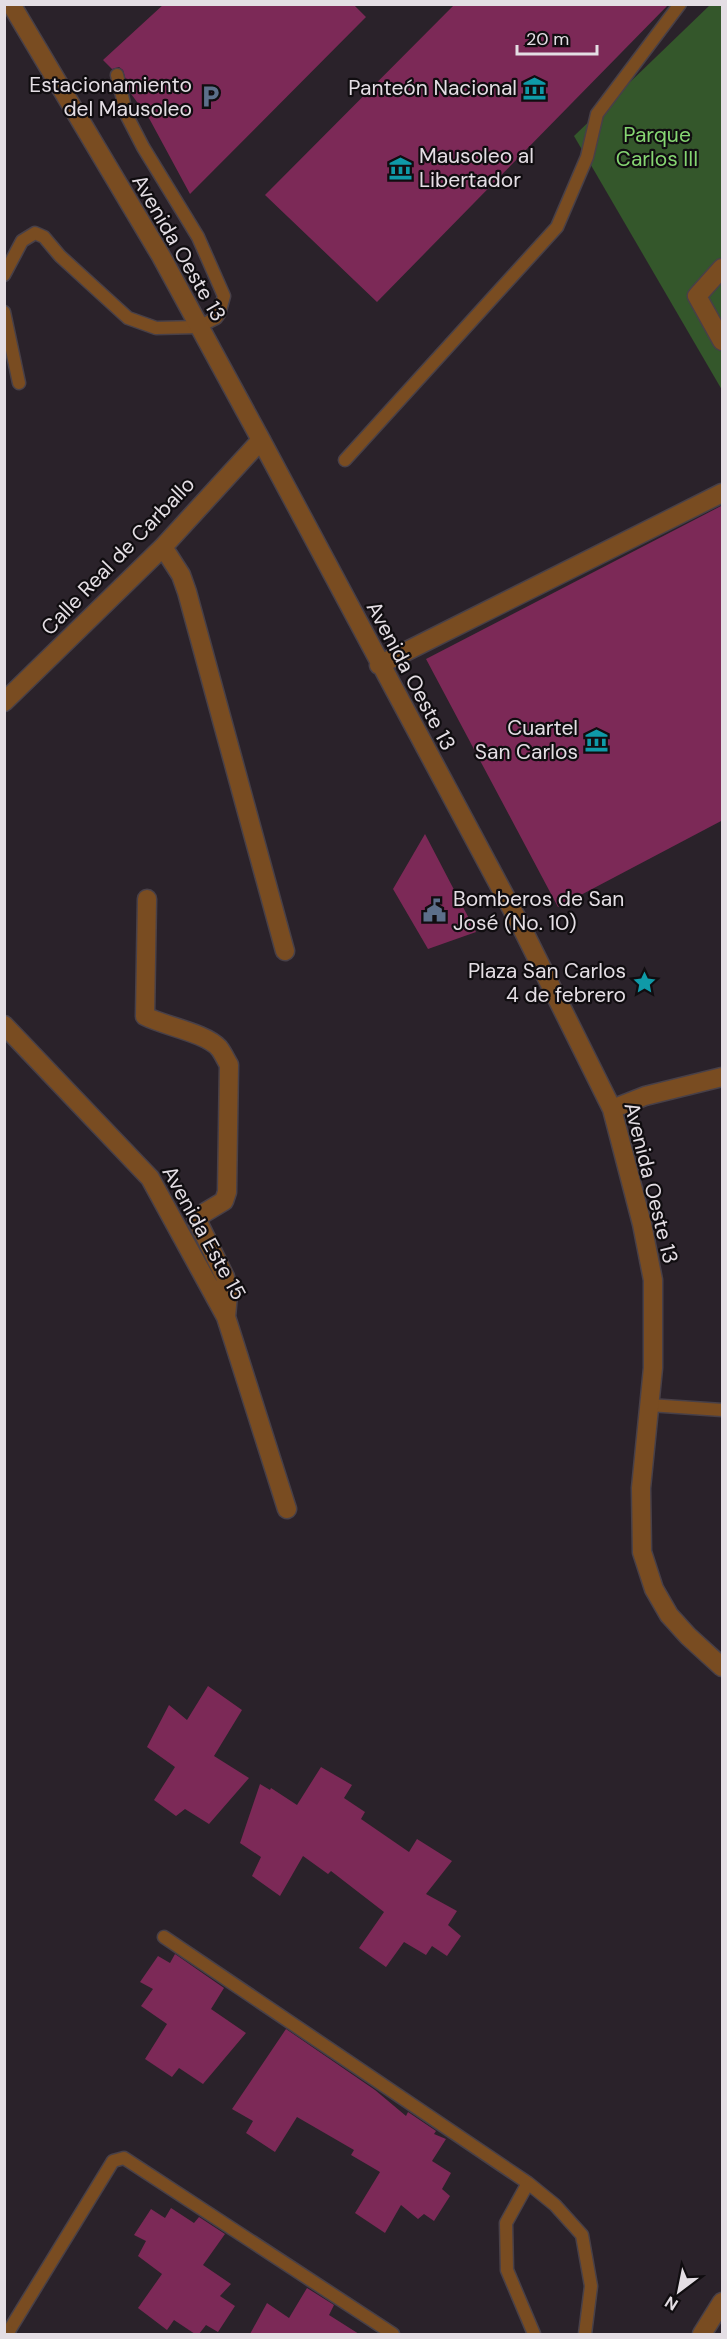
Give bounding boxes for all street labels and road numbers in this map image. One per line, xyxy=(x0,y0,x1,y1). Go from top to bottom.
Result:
street label: Avenida Oeste 13 xyxy=(126,169,232,327)
street label: Calle Real de Carballo xyxy=(35,471,201,641)
street label: Avenida Oeste 13 xyxy=(360,596,462,756)
street label: Avenida Oeste 13 xyxy=(617,1099,685,1267)
street label: Avenida Este 15 xyxy=(156,1161,252,1305)

